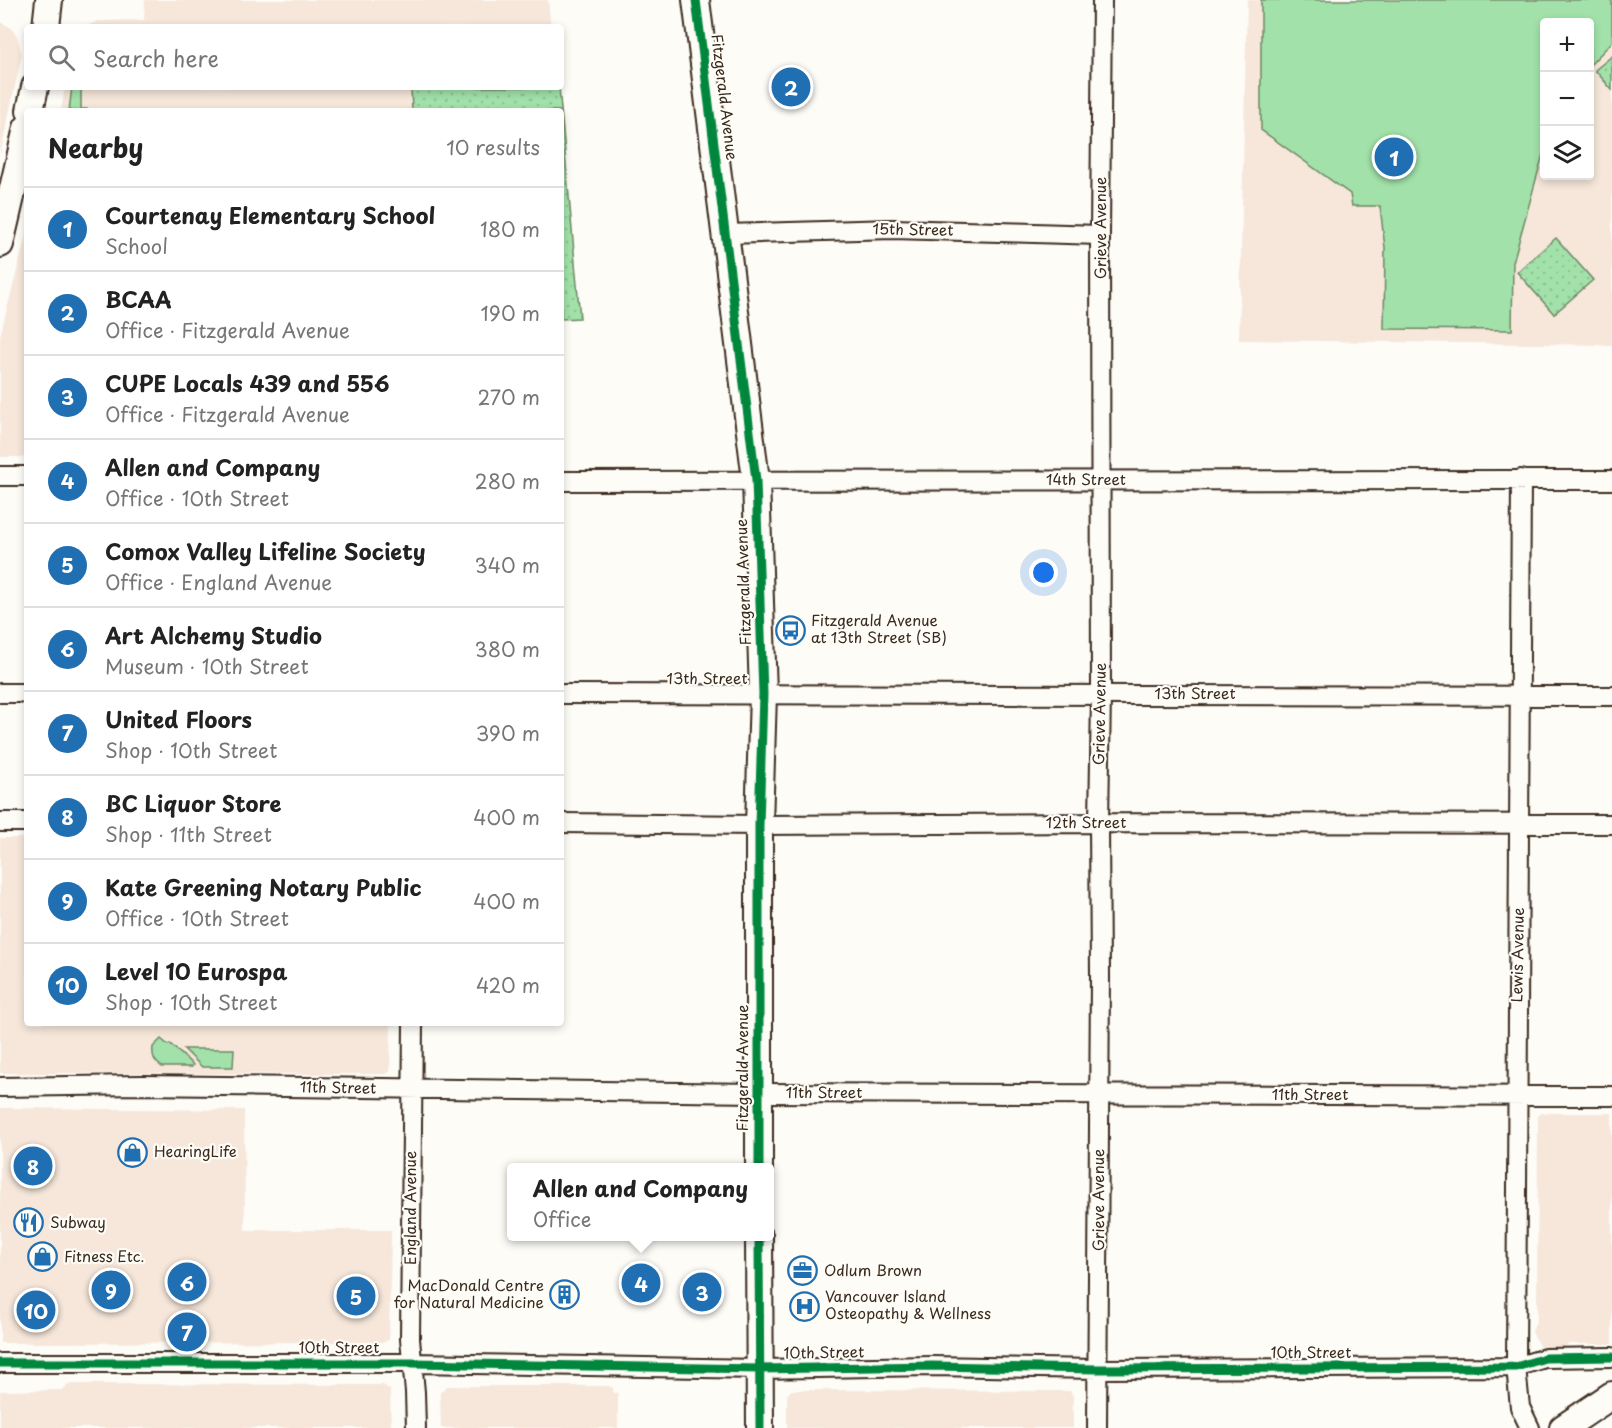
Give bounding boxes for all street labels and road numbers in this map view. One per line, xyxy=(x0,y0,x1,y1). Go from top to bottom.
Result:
street label: Fitzgerald Avenue xyxy=(706,32,745,161)
street label: Grieve Avenue xyxy=(1088,177,1111,279)
street label: 15th Street xyxy=(872,216,954,241)
street label: 14th Street xyxy=(1046,467,1126,490)
street label: Fitzgerald Avenue xyxy=(729,518,756,646)
street label: Grieve Avenue xyxy=(1086,663,1111,765)
street label: 13th Street xyxy=(666,666,748,689)
street label: 13th Street xyxy=(1154,681,1236,704)
street label: 12th Street xyxy=(1046,810,1126,833)
street label: Lewis Avenue xyxy=(1504,907,1529,1003)
street label: Fitzgerald Avenue xyxy=(730,1005,753,1131)
street label: 11th Street xyxy=(300,1074,376,1099)
street label: 11th Street xyxy=(786,1080,862,1103)
street label: 11th Street xyxy=(1272,1082,1348,1105)
street label: Grieve Avenue xyxy=(1086,1149,1109,1251)
street label: England Avenue xyxy=(398,1151,421,1265)
street label: 10th Street xyxy=(299,1335,379,1358)
street label: 10th Street xyxy=(783,1339,864,1364)
street label: 10th Street xyxy=(1271,1340,1351,1363)

